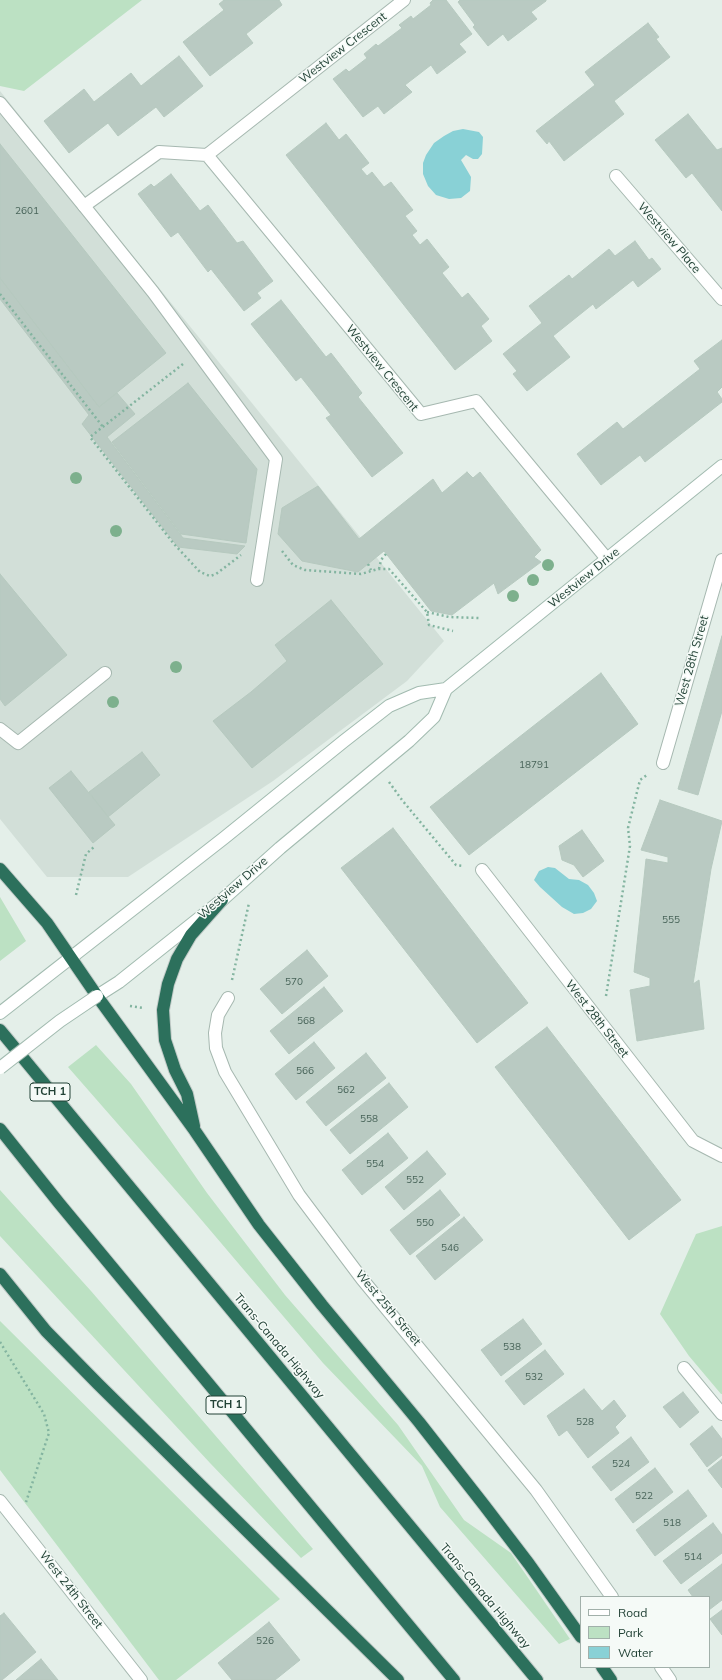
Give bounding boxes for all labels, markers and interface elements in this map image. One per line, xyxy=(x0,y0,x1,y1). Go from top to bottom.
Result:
street label: Westview Crescent xyxy=(296,9,390,87)
street label: Westview Place xyxy=(634,200,704,276)
house number: 2601 xyxy=(15,205,39,217)
street label: Westview Crescent xyxy=(343,322,421,414)
street label: Westview Drive xyxy=(545,545,623,611)
street label: West 28th Street xyxy=(672,614,712,708)
house number: 18791 xyxy=(519,759,549,771)
street label: Westview Drive xyxy=(195,854,271,922)
house number: 555 xyxy=(662,914,680,926)
house number: 570 xyxy=(285,976,303,988)
street label: West 28th Street xyxy=(562,977,632,1061)
house number: 568 xyxy=(297,1015,315,1027)
house number: 566 xyxy=(296,1065,314,1077)
road number: TCH 1 xyxy=(30,1083,70,1101)
house number: 562 xyxy=(337,1084,355,1096)
house number: 558 xyxy=(360,1113,378,1125)
house number: 554 xyxy=(366,1158,384,1170)
house number: 552 xyxy=(406,1174,424,1186)
house number: 550 xyxy=(416,1217,434,1229)
house number: 546 xyxy=(441,1242,459,1254)
street label: West 25th Street xyxy=(352,1267,424,1349)
street label: Trans-Canada Highway xyxy=(231,1290,327,1402)
house number: 538 xyxy=(503,1341,521,1353)
house number: 532 xyxy=(525,1371,543,1383)
road number: TCH 1 xyxy=(206,1396,246,1414)
house number: 528 xyxy=(576,1416,594,1428)
house number: 524 xyxy=(612,1458,630,1470)
house number: 522 xyxy=(635,1490,653,1502)
house number: 518 xyxy=(663,1517,681,1529)
street label: Trans-Canada Highway xyxy=(437,1540,533,1652)
street label: West 24th Street xyxy=(36,1548,106,1632)
house number: 514 xyxy=(684,1551,702,1563)
legend xyxy=(580,1596,710,1668)
text: Road xyxy=(618,1605,647,1620)
text: Park xyxy=(618,1625,643,1640)
house number: 526 xyxy=(256,1635,274,1647)
text: Water xyxy=(618,1645,653,1660)

